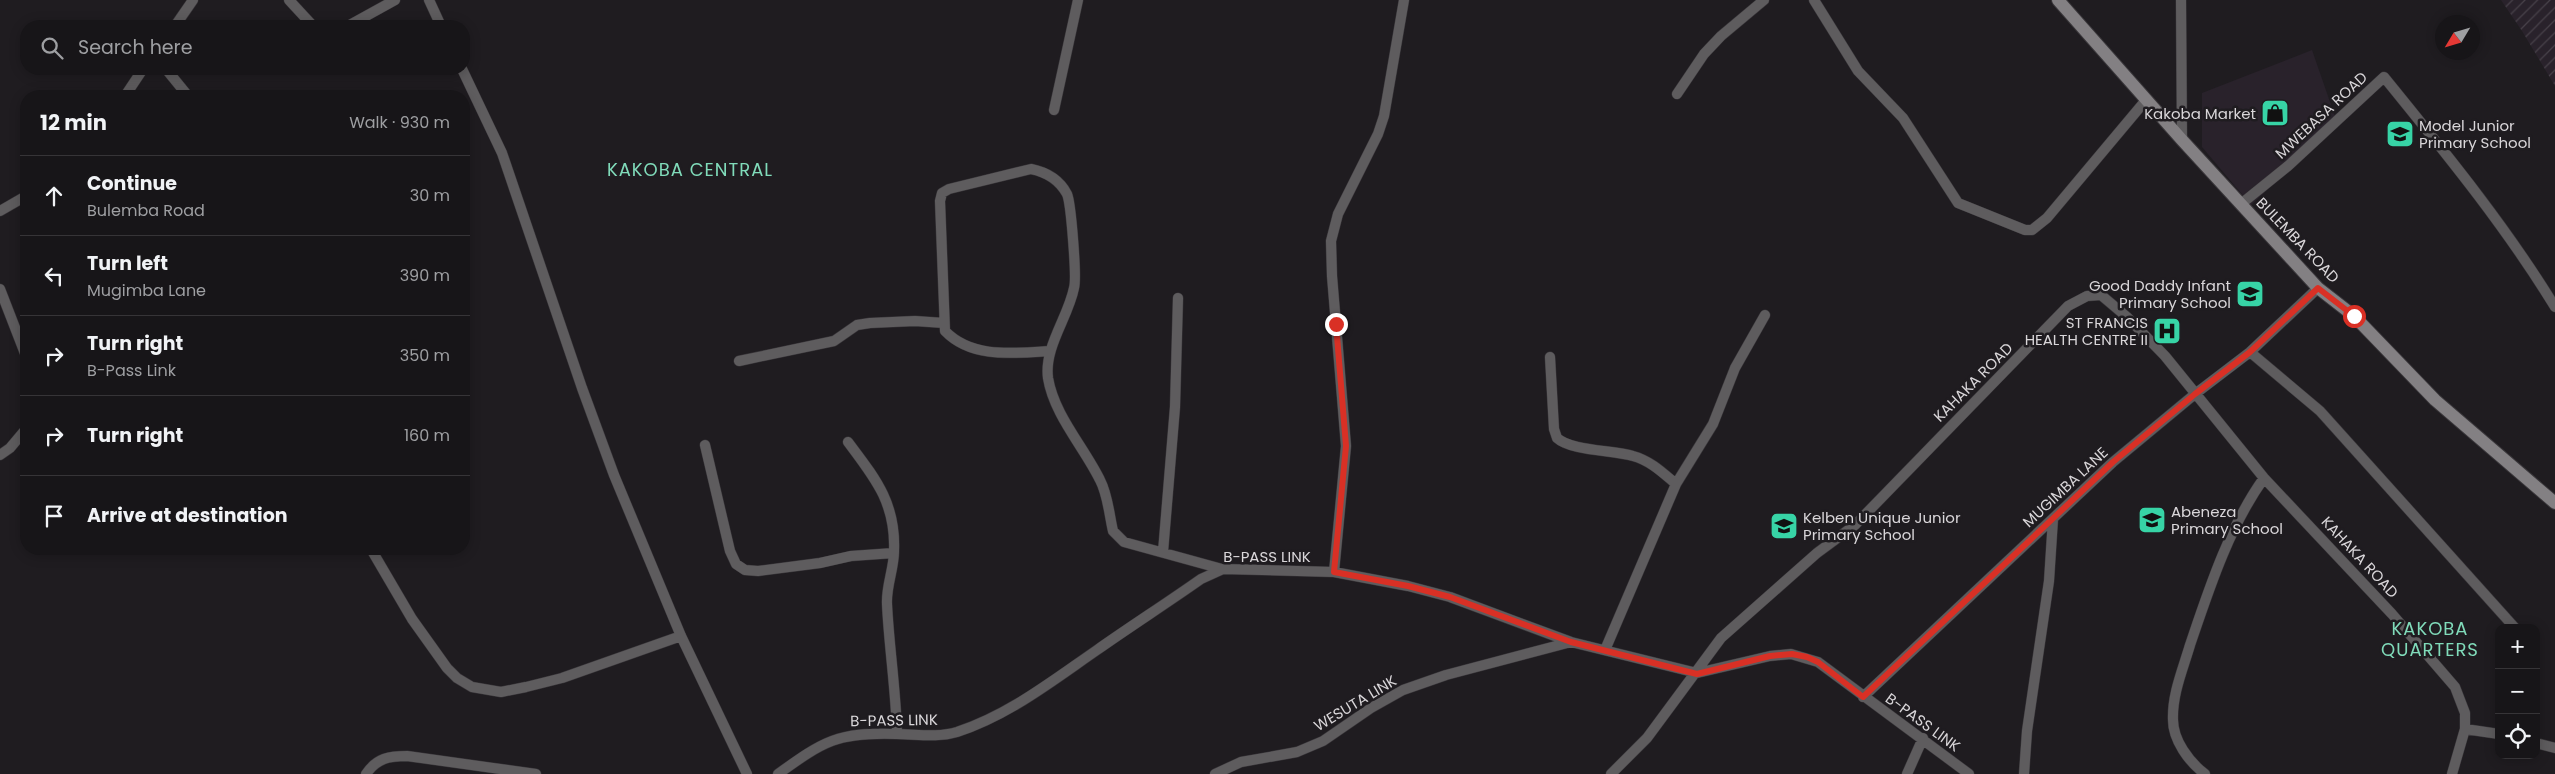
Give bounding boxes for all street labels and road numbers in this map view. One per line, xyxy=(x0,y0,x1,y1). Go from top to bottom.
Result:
street label: MWEBASA ROAD xyxy=(2270,67,2372,163)
street label: BULEMBA ROAD xyxy=(2252,193,2344,287)
street label: KAHAKA ROAD xyxy=(1929,338,2017,426)
street label: MUGIMBA LANE xyxy=(2018,442,2112,532)
street label: KAHAKA ROAD xyxy=(2317,512,2403,602)
street label: B-PASS LINK xyxy=(1223,546,1311,567)
street label: WESUTA LINK xyxy=(1310,670,1400,736)
street label: B-PASS LINK xyxy=(1881,688,1965,756)
street label: B-PASS LINK xyxy=(850,709,938,731)

